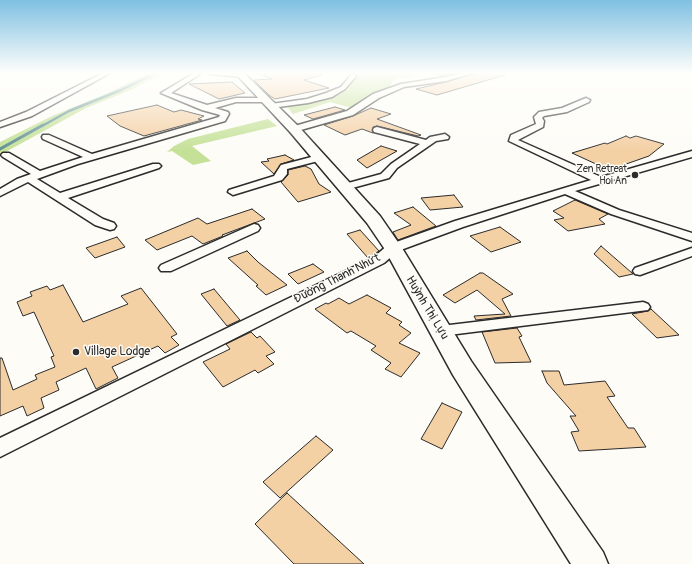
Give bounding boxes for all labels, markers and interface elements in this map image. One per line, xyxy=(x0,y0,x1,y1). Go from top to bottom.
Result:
place label: Zen Retreat Hoi An xyxy=(576,163,627,186)
marker: Zen Retreat Hoi An xyxy=(630,170,640,180)
street label: Đường Thanh Nhứt xyxy=(291,251,383,307)
street label: Huỳnh Thị Lựu xyxy=(402,274,452,342)
place label: Village Lodge xyxy=(84,345,150,359)
marker: Village Lodge xyxy=(71,347,81,357)

